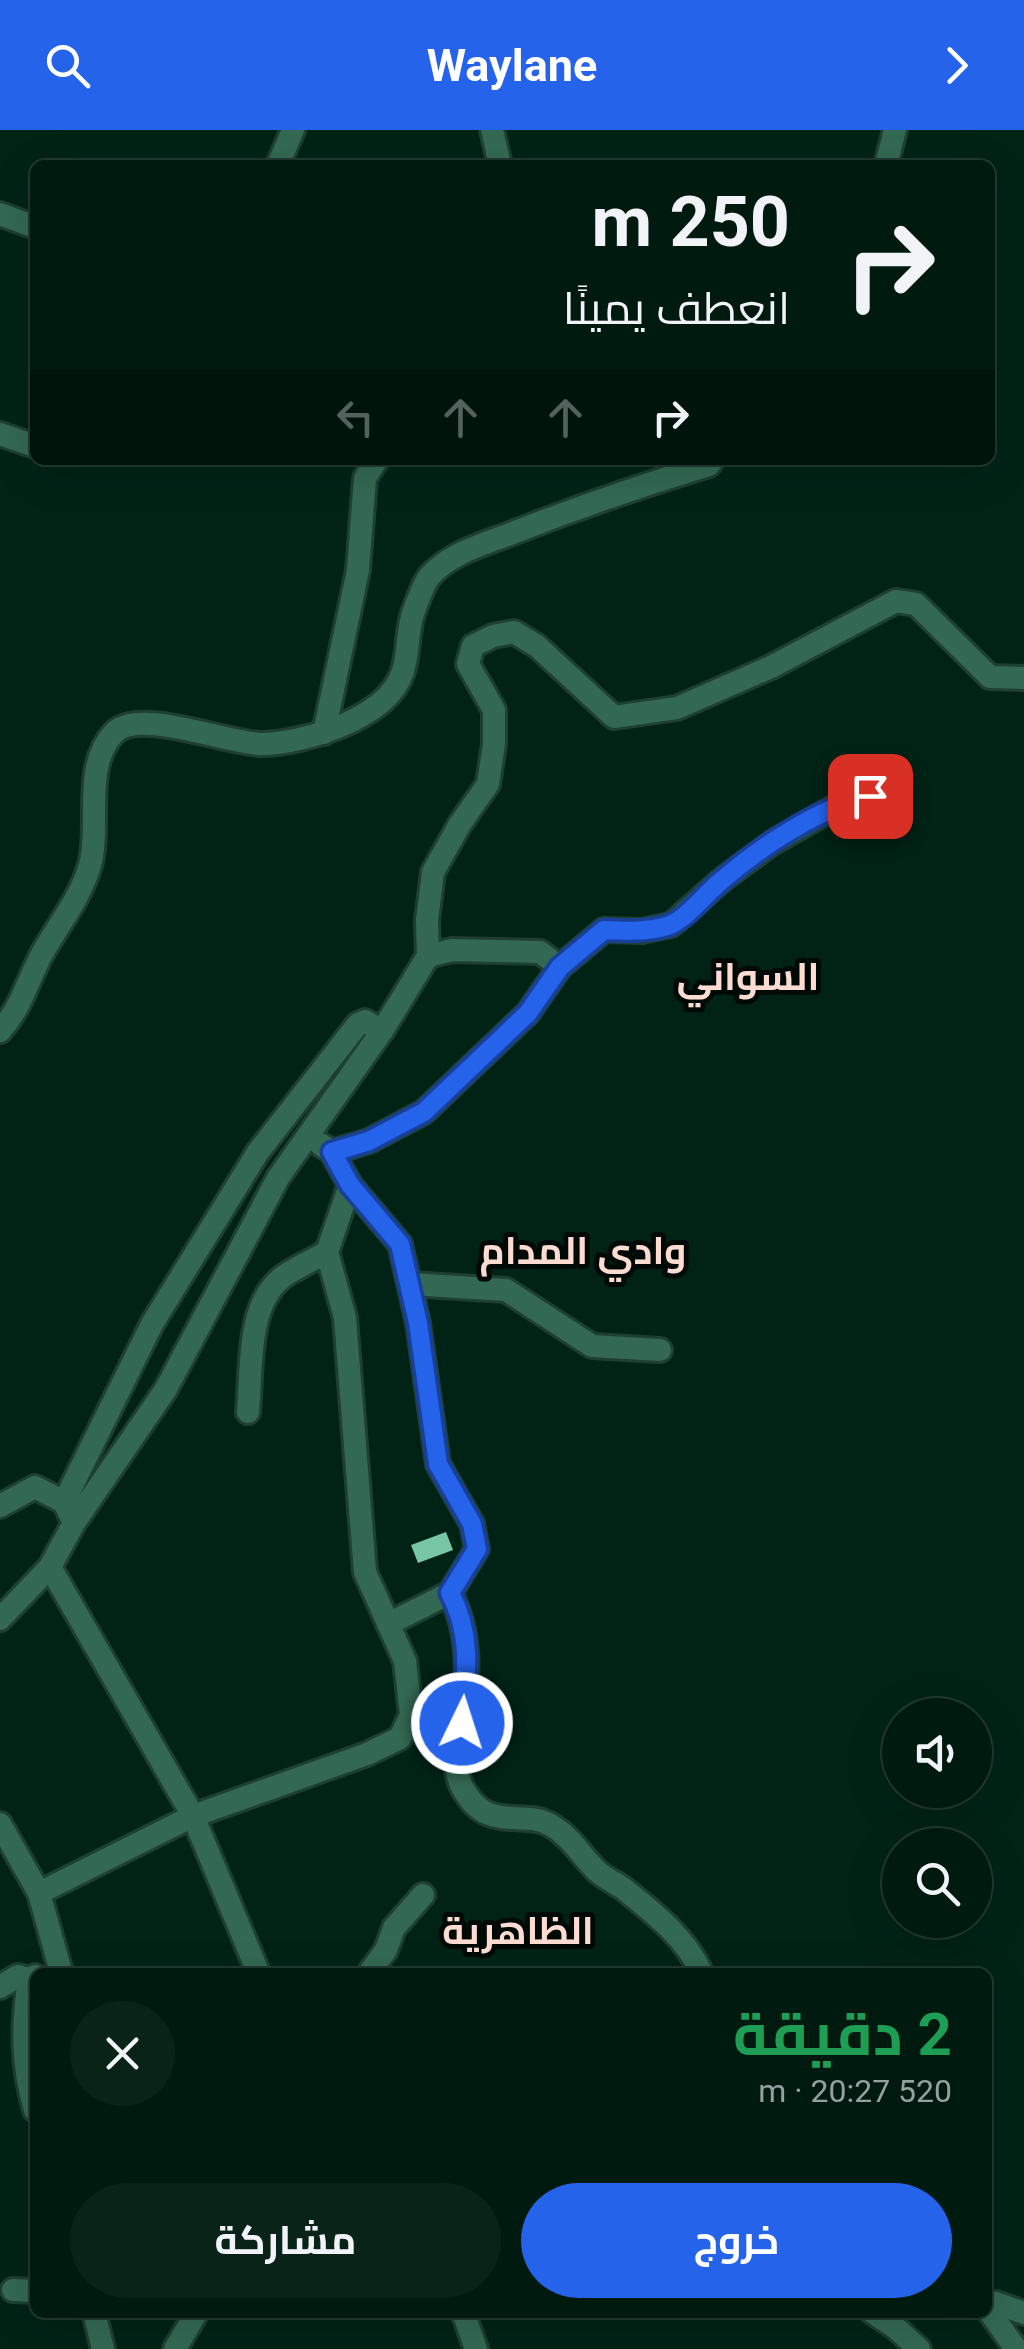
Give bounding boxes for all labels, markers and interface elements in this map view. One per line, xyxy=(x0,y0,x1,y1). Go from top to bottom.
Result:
icon: search xyxy=(40,38,95,93)
icon: forward xyxy=(929,38,984,93)
text: Waylane xyxy=(427,39,597,92)
text: 250 m xyxy=(591,181,790,263)
icon: right xyxy=(825,200,955,330)
text: انعطف يمينًا xyxy=(563,282,790,335)
icon: left xyxy=(328,390,383,445)
icon: ahead xyxy=(433,390,488,445)
icon: ahead xyxy=(538,390,593,445)
icon: right xyxy=(643,390,698,445)
pin xyxy=(828,754,913,839)
icon: arrive xyxy=(843,769,898,824)
district label: السواني xyxy=(677,955,819,1008)
district label: وادي المدام xyxy=(480,1229,686,1282)
position arrow xyxy=(410,1671,514,1775)
map controls xyxy=(882,1698,992,1938)
button: sound xyxy=(882,1698,992,1808)
button: search xyxy=(882,1828,992,1938)
district label: الظاهرية xyxy=(442,1909,594,1954)
text: 2 دقيقة xyxy=(733,1999,952,2070)
button: close xyxy=(70,2001,175,2106)
text: 520 m · 20:27 xyxy=(758,2072,952,2110)
button: مشاركة xyxy=(70,2183,501,2298)
button: خروج xyxy=(521,2183,952,2298)

